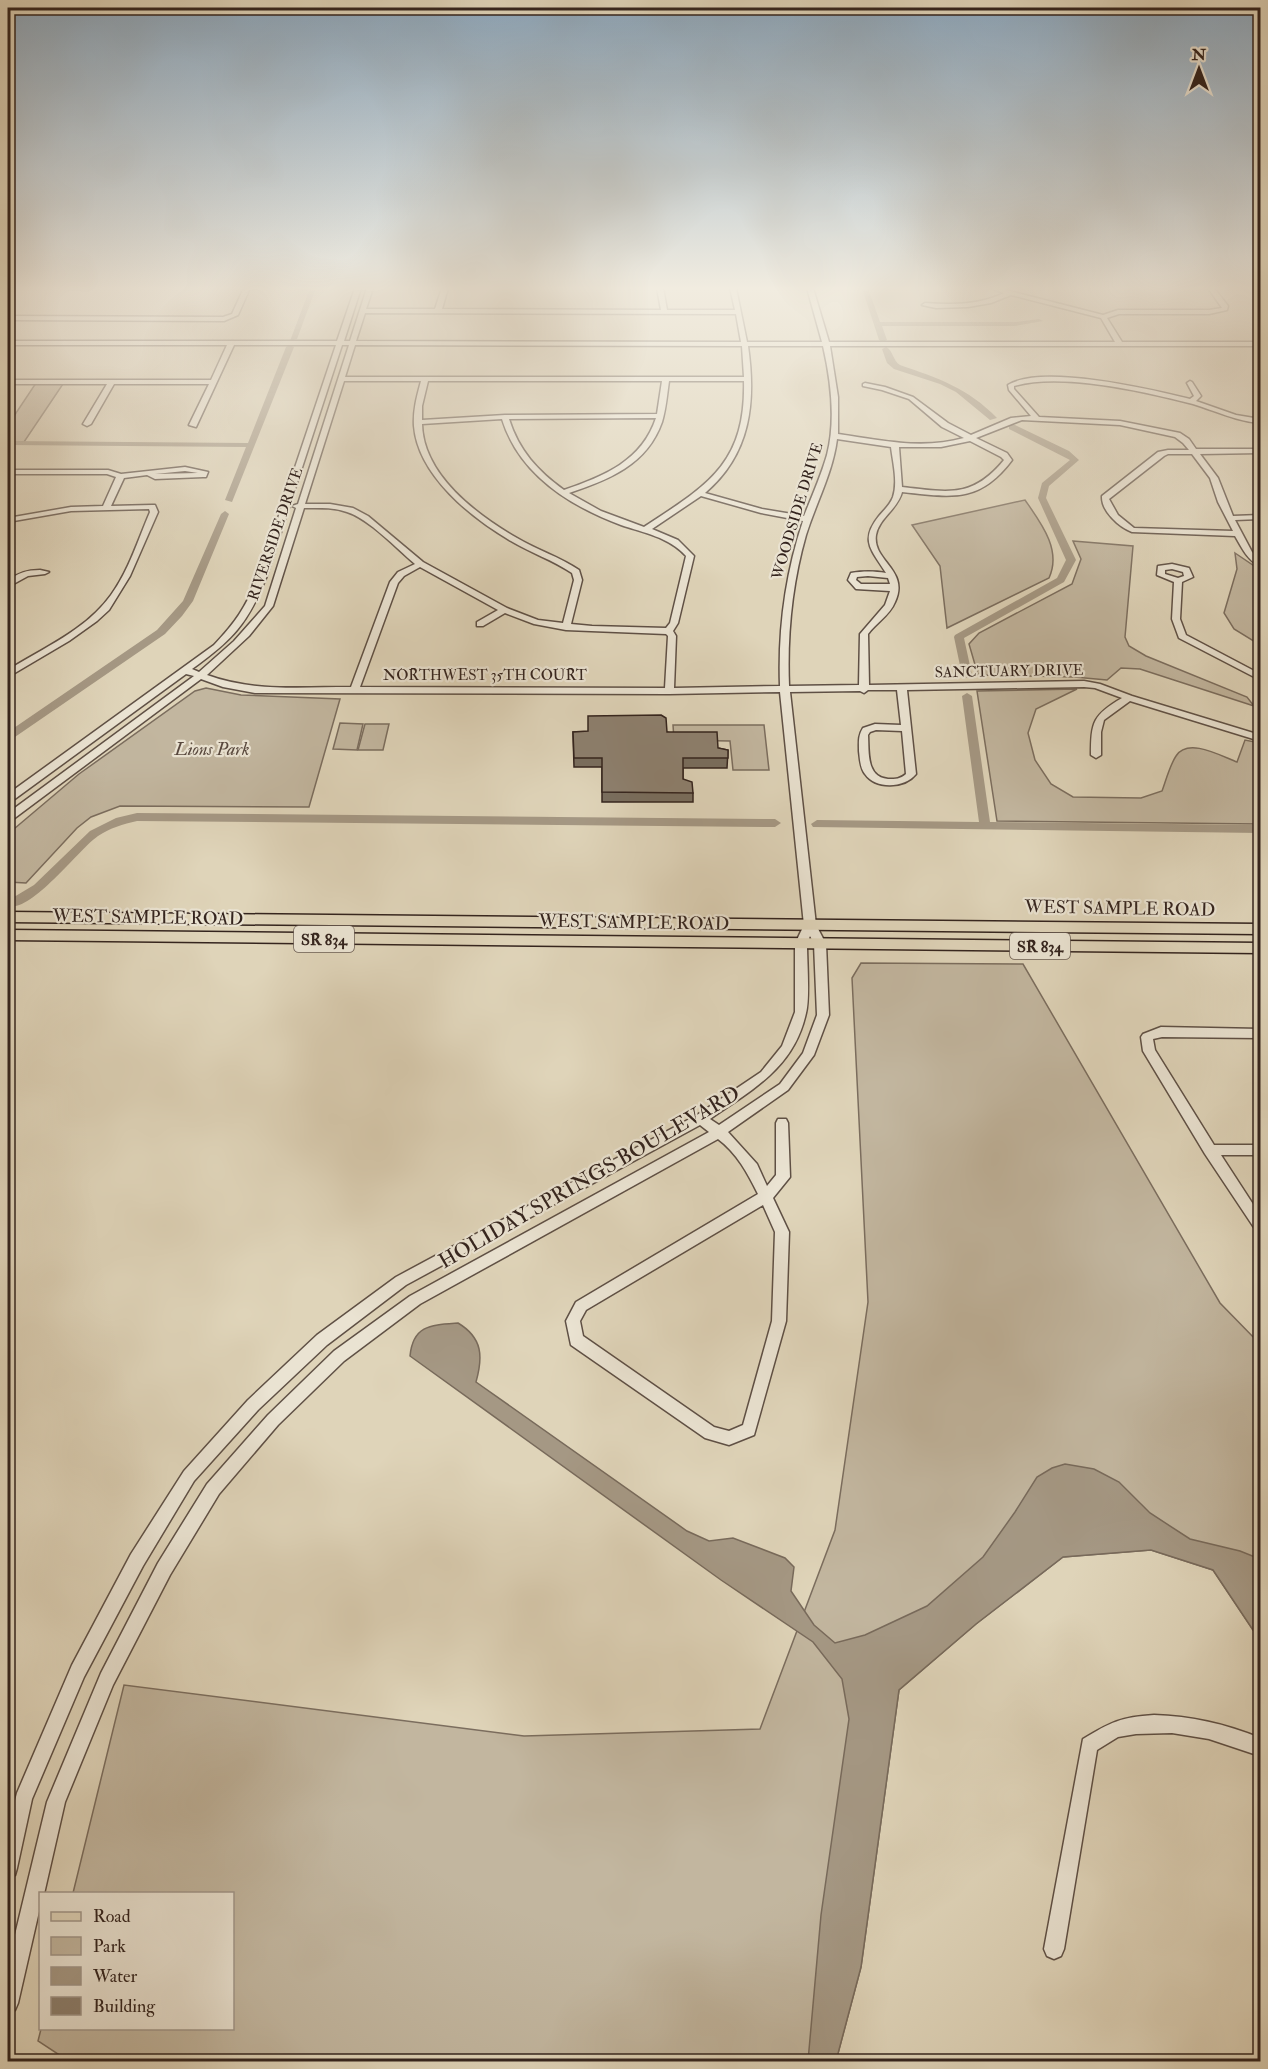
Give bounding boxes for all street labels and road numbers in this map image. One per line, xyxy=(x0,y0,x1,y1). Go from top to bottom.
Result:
street label: WOODSIDE DRIVE xyxy=(767,440,827,583)
street label: RIVERSIDE DRIVE xyxy=(244,465,307,603)
street label: SANCTUARY DRIVE xyxy=(934,661,1084,682)
street label: NORTHWEST 35TH COURT xyxy=(383,666,587,685)
street label: WEST SAMPLE ROAD xyxy=(1023,895,1216,922)
street label: WEST SAMPLE ROAD xyxy=(51,904,244,931)
street label: WEST SAMPLE ROAD xyxy=(537,909,730,936)
road number: SR 834 xyxy=(294,926,354,952)
road number: SR 834 xyxy=(1010,933,1070,959)
street label: HOLIDAY SPRINGS BOULEVARD xyxy=(434,1080,745,1275)

